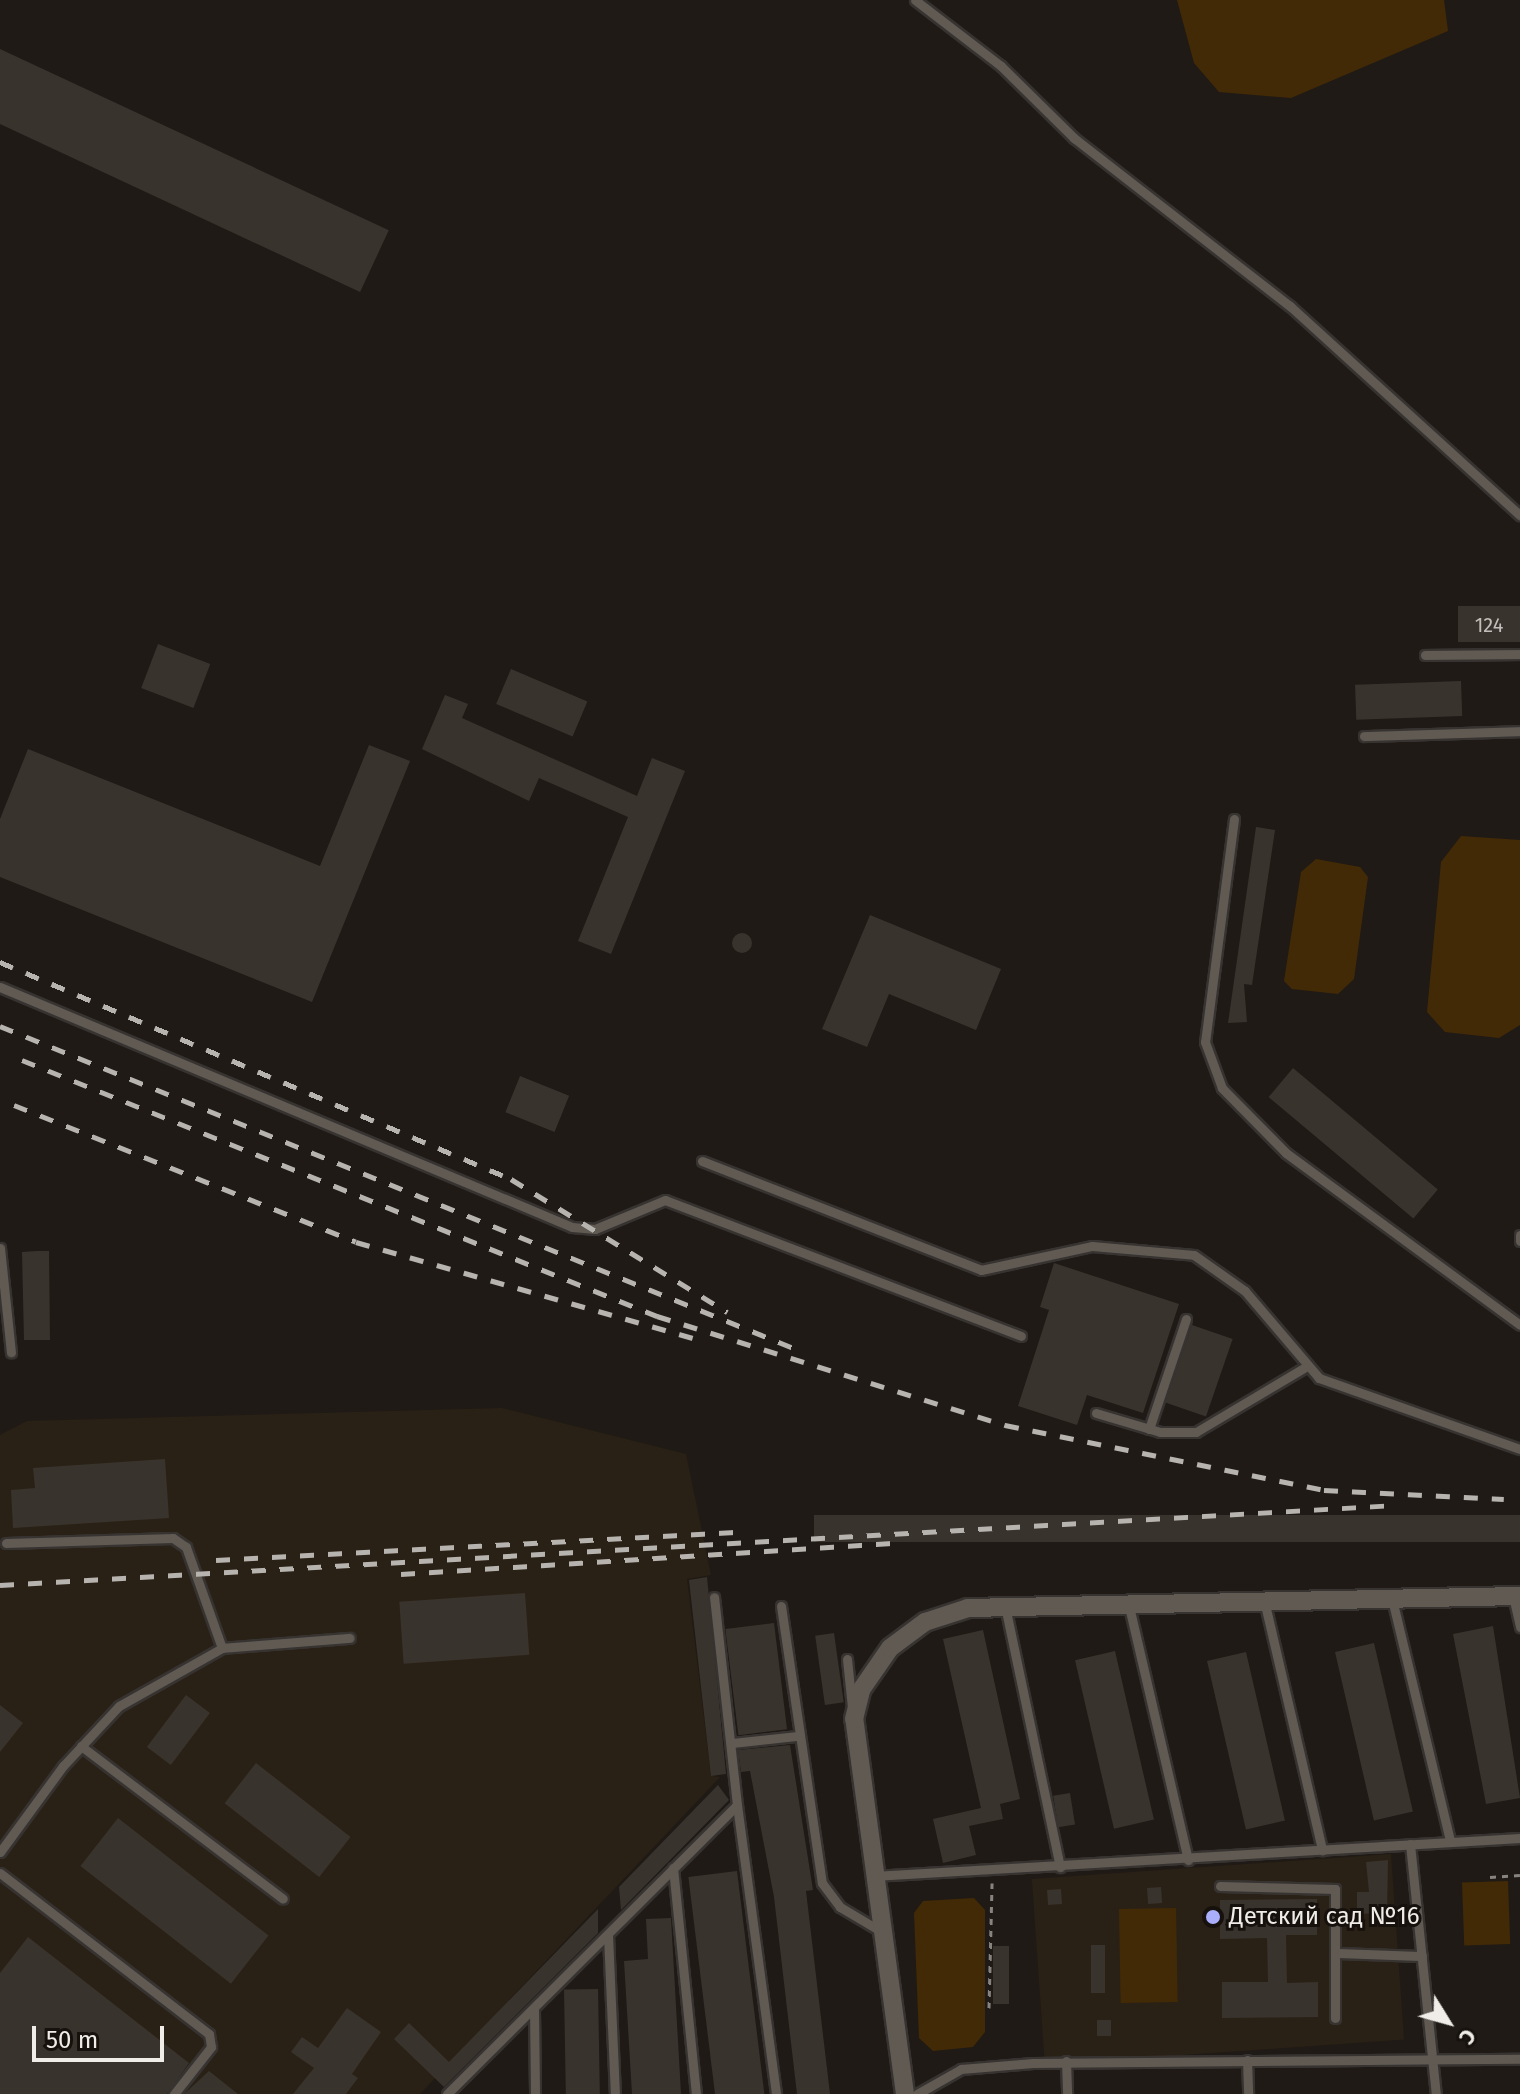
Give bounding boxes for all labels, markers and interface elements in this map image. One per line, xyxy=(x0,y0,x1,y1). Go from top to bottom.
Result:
house number: 124 xyxy=(1475,613,1503,637)
place label: Детский сад №16 xyxy=(1229,1903,1420,1931)
marker: Детский сад №16 xyxy=(1204,1908,1222,1926)
north arrow xyxy=(1408,1982,1488,2062)
scale bar xyxy=(36,2010,168,2060)
text: С xyxy=(1453,2024,1482,2050)
text: 50 m xyxy=(46,2026,98,2054)

